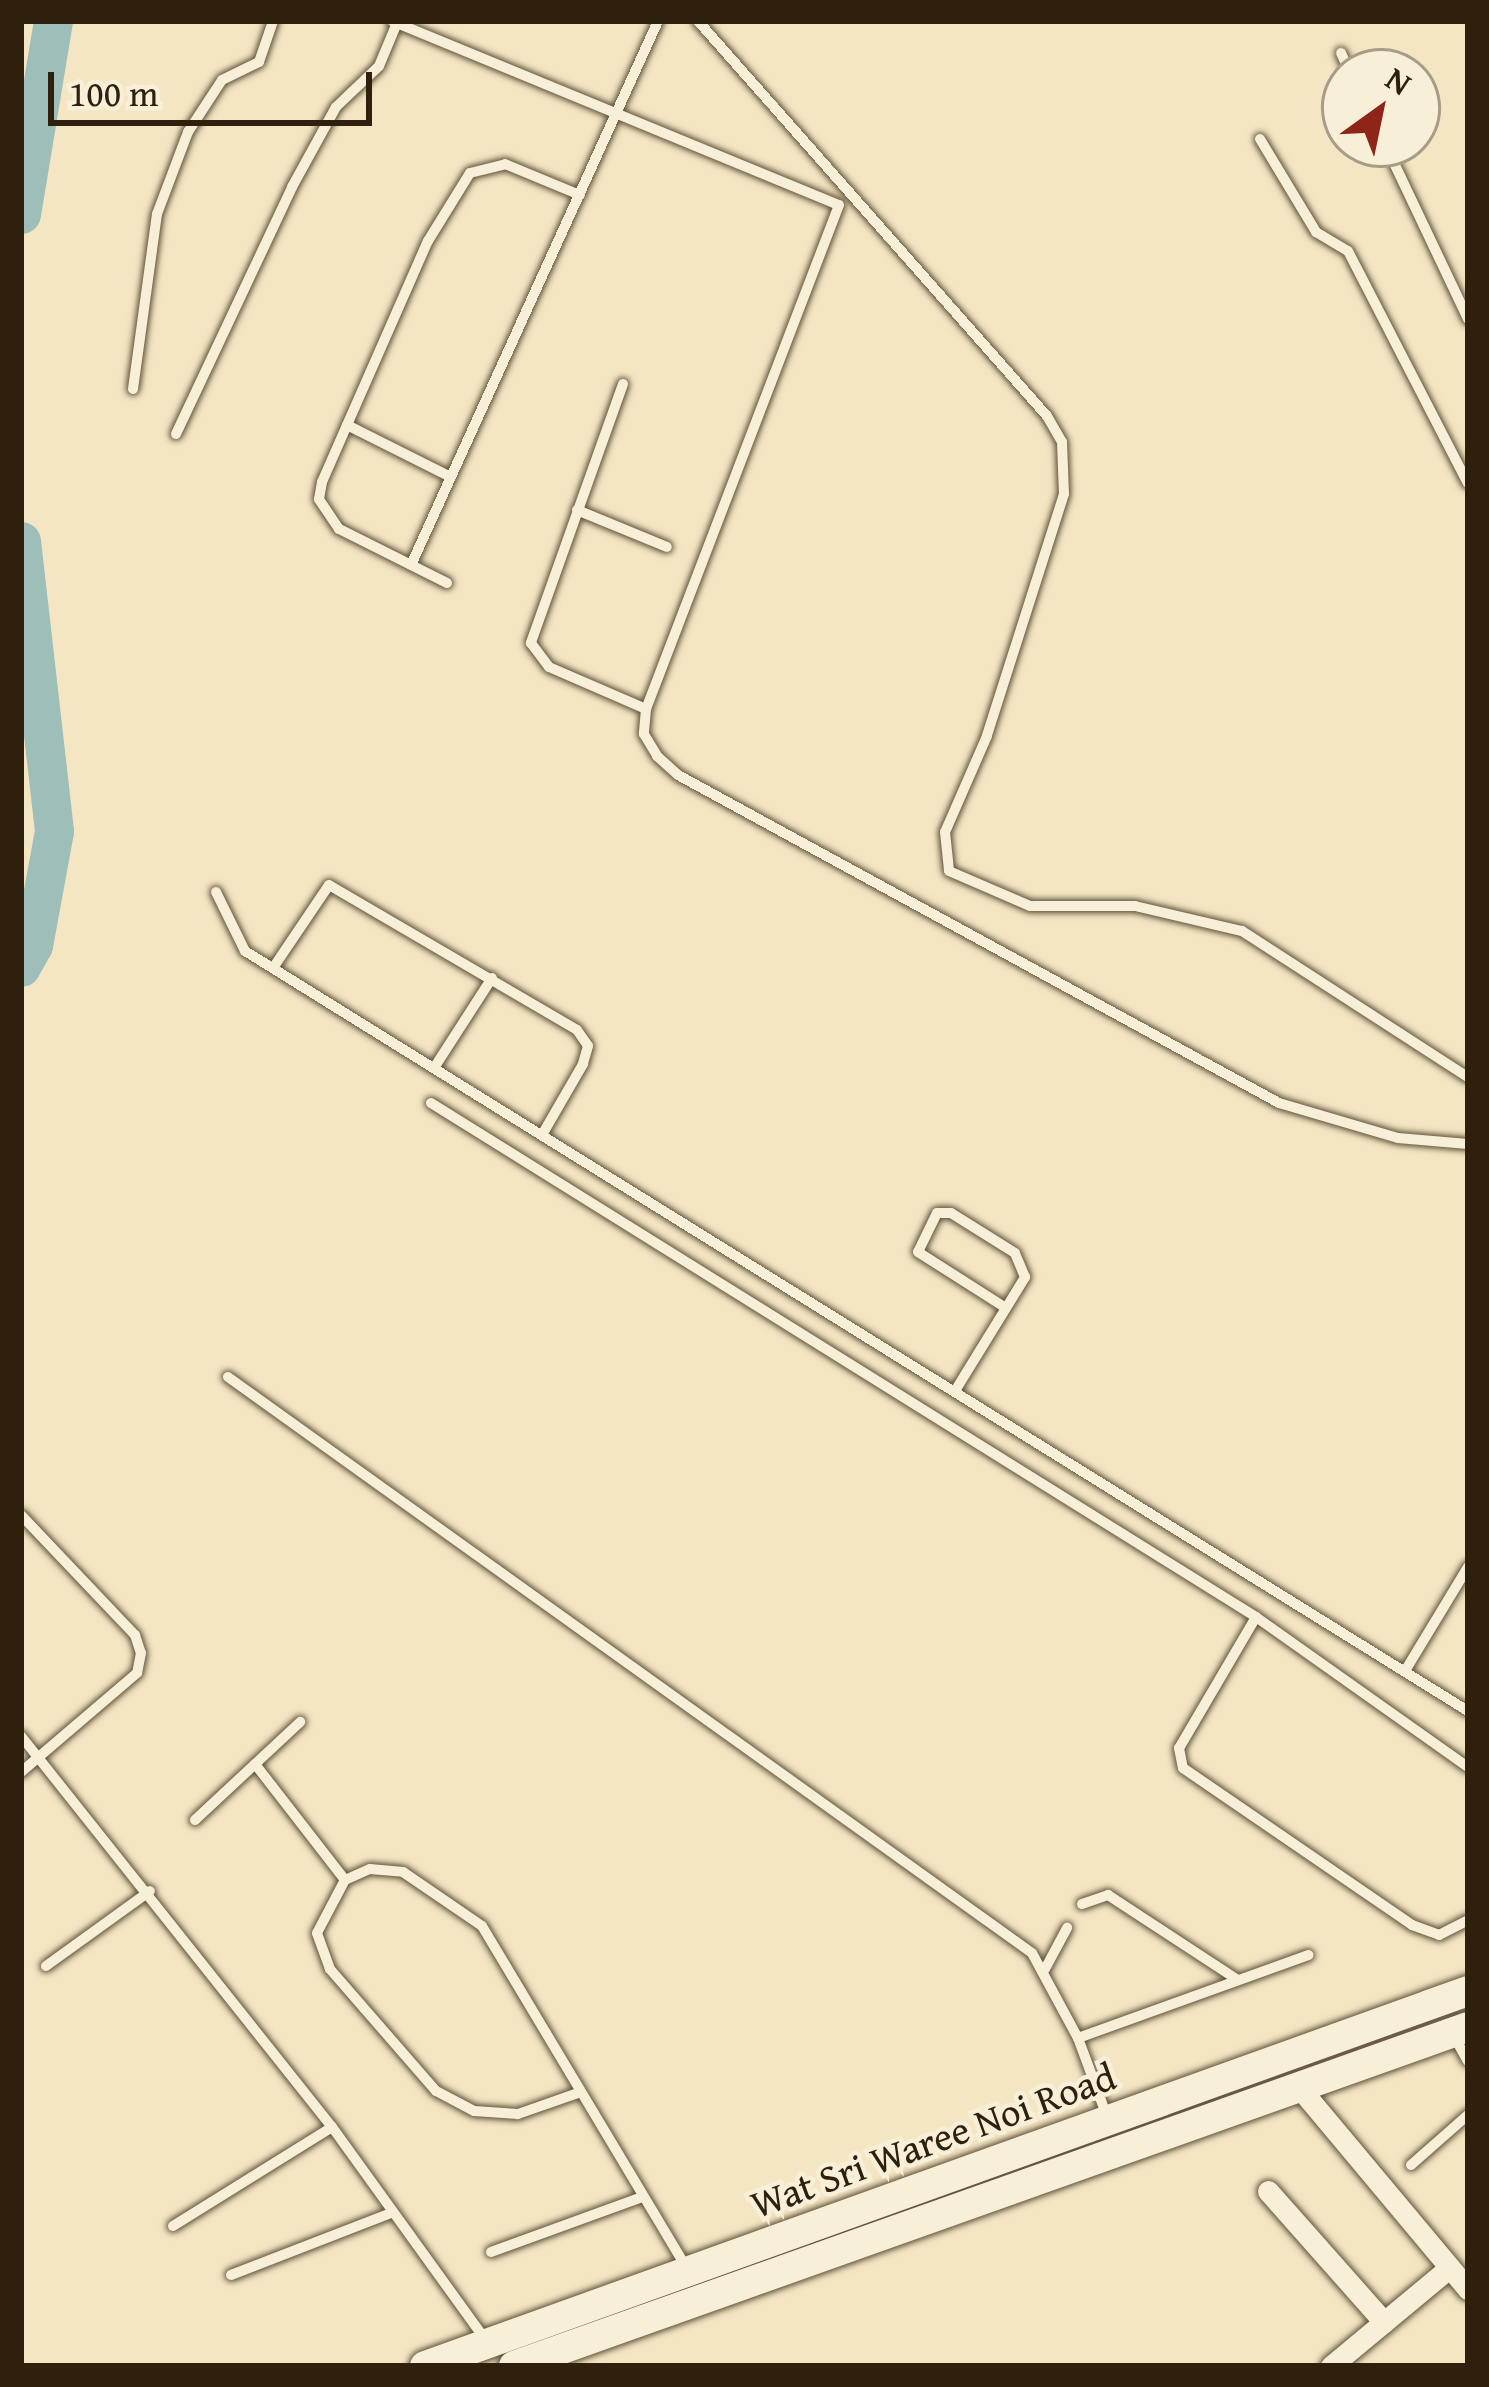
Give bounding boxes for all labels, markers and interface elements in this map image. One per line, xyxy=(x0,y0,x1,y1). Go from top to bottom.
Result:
scale bar xyxy=(54,48,378,122)
north arrow xyxy=(1321,48,1441,168)
text: N xyxy=(1377,54,1421,106)
text: 100 m xyxy=(69,66,158,119)
street label: Wat Sri Waree Noi Road xyxy=(744,2052,1122,2228)

